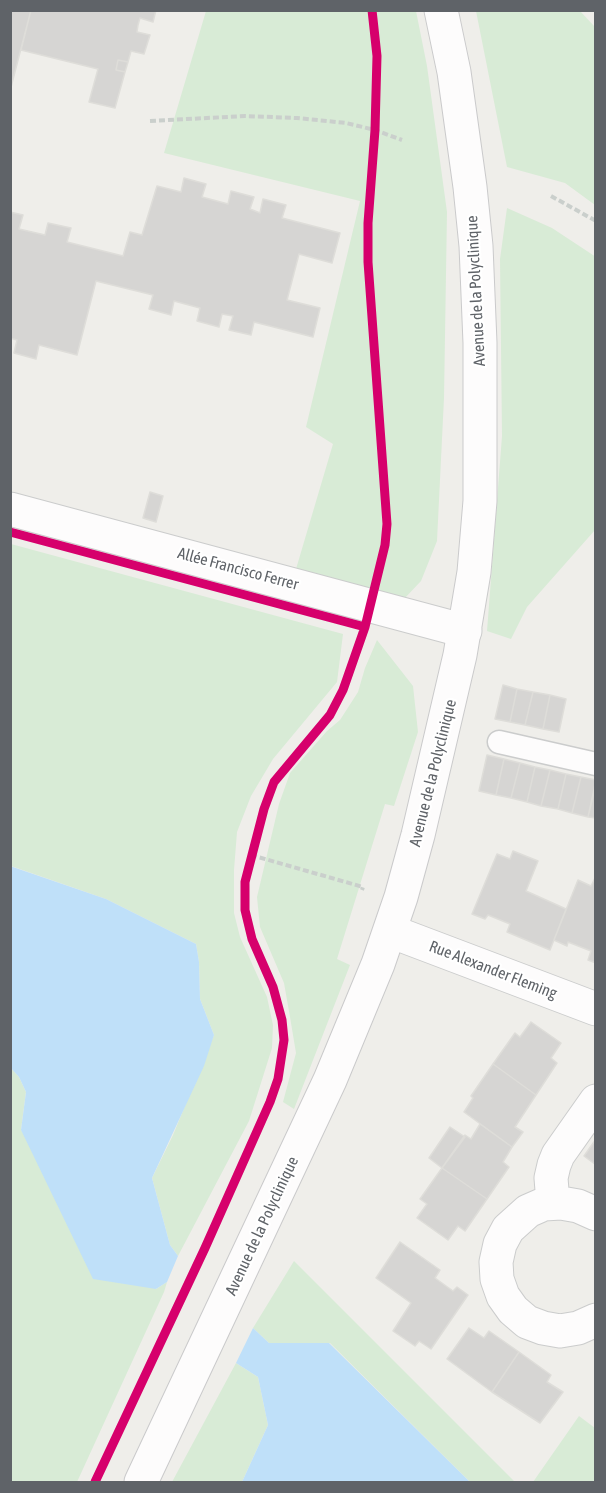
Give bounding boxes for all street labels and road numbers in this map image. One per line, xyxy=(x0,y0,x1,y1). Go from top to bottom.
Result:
street label: Avenue de la Polyclinique xyxy=(462,215,490,367)
street label: Allée Francisco Ferrer xyxy=(176,544,300,594)
street label: Avenue de la Polyclinique xyxy=(405,697,461,849)
street label: Rue Alexander Fleming xyxy=(426,937,560,1003)
street label: Avenue de la Polyclinique xyxy=(221,1154,303,1298)

